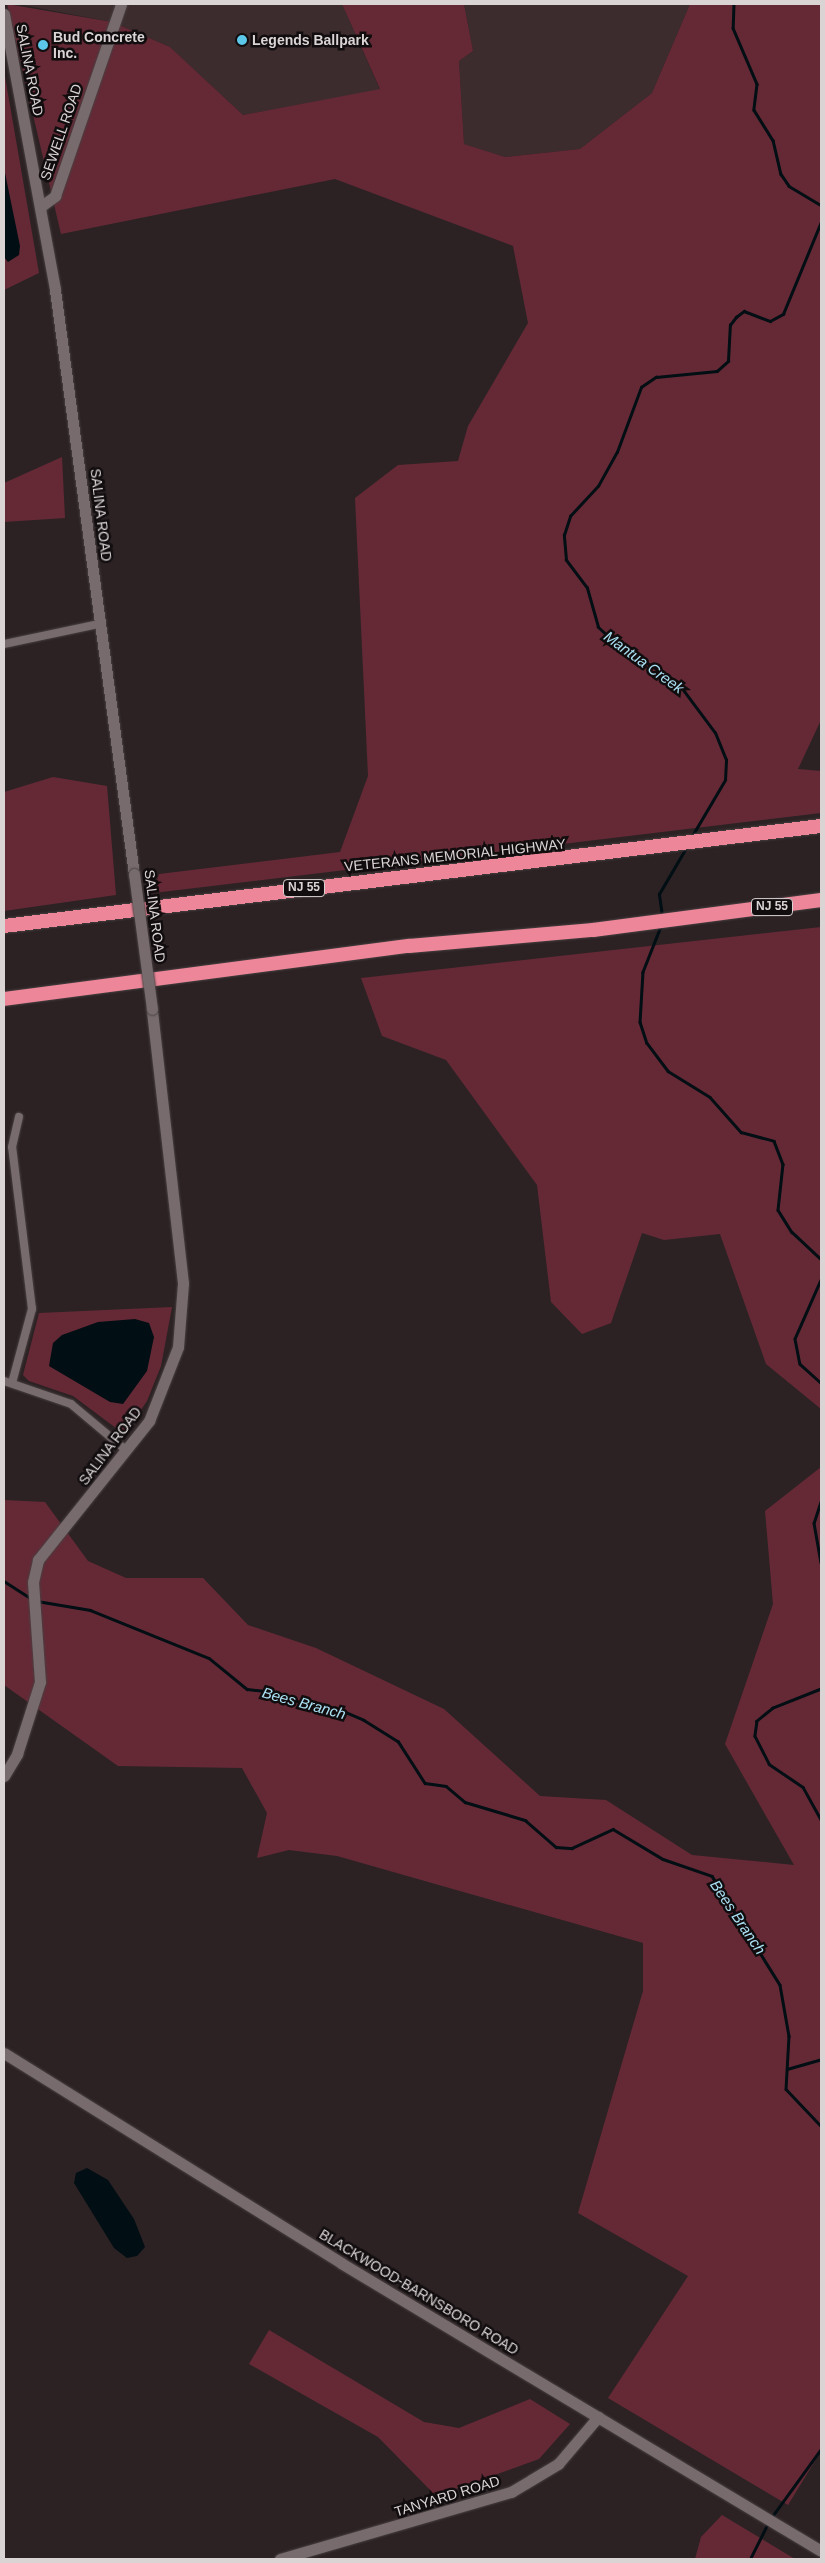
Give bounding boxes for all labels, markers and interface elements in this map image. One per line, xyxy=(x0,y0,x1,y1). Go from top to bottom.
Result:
street label: SALINA ROAD xyxy=(13,22,47,118)
place label: Bud Concrete Inc. xyxy=(53,29,145,62)
place label: Legends Ballpark xyxy=(252,32,369,48)
marker: Legends Ballpark xyxy=(236,34,248,46)
marker: Bud Concrete Inc. xyxy=(37,39,49,51)
street label: SEWELL ROAD xyxy=(37,81,85,183)
street label: SALINA ROAD xyxy=(87,467,115,563)
water label: Mantua Creek xyxy=(601,627,687,697)
street label: VETERANS MEMORIAL HIGHWAY xyxy=(343,835,567,875)
street label: SALINA ROAD xyxy=(141,868,169,964)
road number: NJ 55 xyxy=(283,878,325,898)
road number: NJ 55 xyxy=(751,898,793,916)
street label: SALINA ROAD xyxy=(75,1403,145,1489)
water label: Bees Branch xyxy=(260,1683,348,1723)
water label: Bees Branch xyxy=(707,1876,769,1958)
street label: BLACKWOOD-BARNSBORO ROAD xyxy=(316,2226,522,2358)
street label: TANYARD ROAD xyxy=(392,2472,502,2520)

